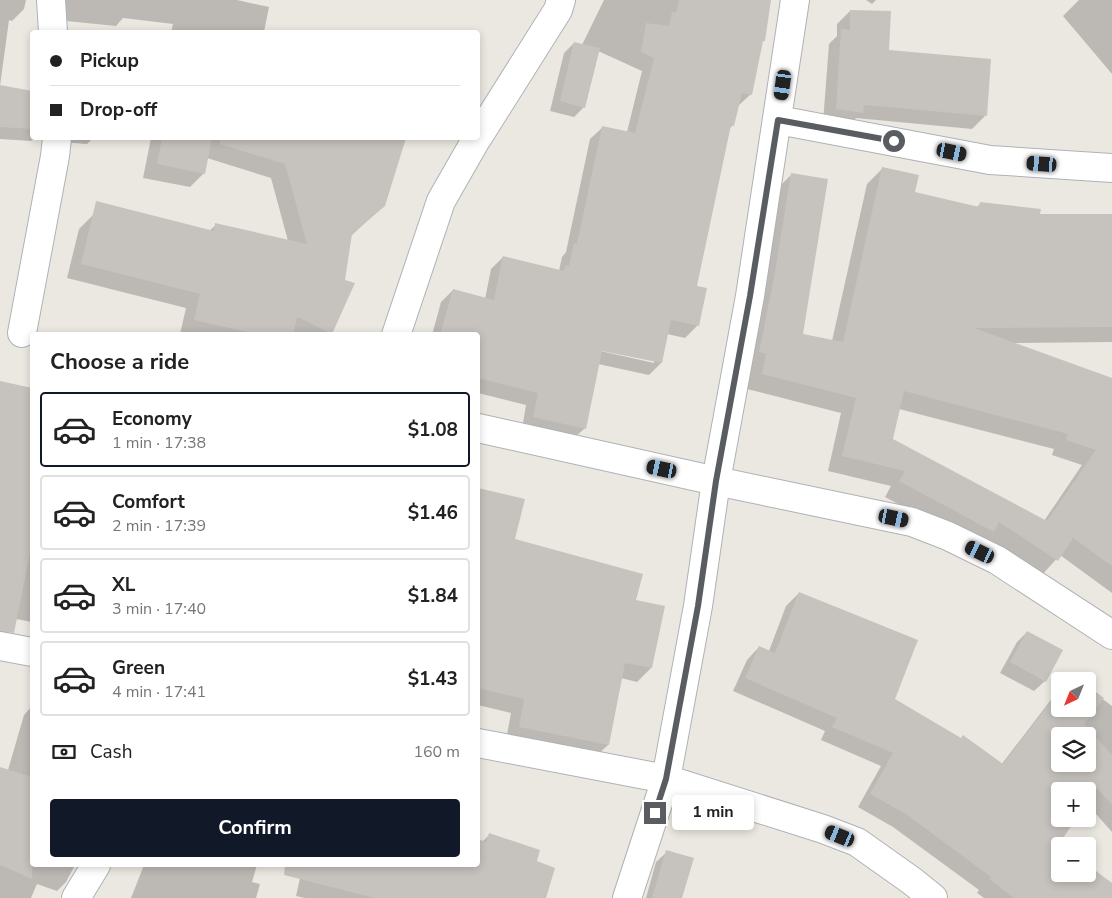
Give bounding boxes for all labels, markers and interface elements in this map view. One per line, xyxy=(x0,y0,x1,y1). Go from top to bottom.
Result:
text: Pickup xyxy=(80,48,139,74)
car xyxy=(773,69,792,101)
text: Drop-off xyxy=(80,97,157,123)
route start xyxy=(883,130,905,152)
car xyxy=(935,142,968,162)
car xyxy=(1026,155,1057,173)
text: Choose a ride xyxy=(50,347,189,377)
text: Economy xyxy=(112,406,192,432)
icon: car xyxy=(52,407,97,452)
text: $1.08 xyxy=(408,417,458,443)
text: 1 min · 17:38 xyxy=(112,432,206,454)
car xyxy=(645,459,678,479)
text: Comfort xyxy=(112,489,185,515)
icon: car xyxy=(52,490,97,535)
text: $1.46 xyxy=(408,500,458,526)
car xyxy=(877,508,910,528)
text: 2 min · 17:39 xyxy=(112,515,206,537)
car xyxy=(963,539,996,565)
text: XL xyxy=(112,572,135,598)
icon: car xyxy=(52,573,97,618)
text: $1.84 xyxy=(408,583,458,609)
text: 3 min · 17:40 xyxy=(112,598,206,620)
text: Green xyxy=(112,655,165,681)
icon: car xyxy=(52,656,97,701)
text: $1.43 xyxy=(408,666,458,692)
north arrow xyxy=(1051,672,1096,718)
map controls xyxy=(1051,672,1096,882)
text: 4 min · 17:41 xyxy=(112,681,206,703)
button: layers xyxy=(1051,727,1096,772)
icon: cash xyxy=(50,738,78,766)
text: Cash xyxy=(90,739,132,765)
text: 160 m xyxy=(413,741,460,763)
button: + xyxy=(1051,782,1096,827)
callout: 1 min xyxy=(672,796,755,830)
button: Confirm xyxy=(50,799,460,857)
text: 1 min xyxy=(692,801,734,823)
route end xyxy=(644,802,666,824)
car xyxy=(823,823,856,849)
button: − xyxy=(1051,837,1096,882)

